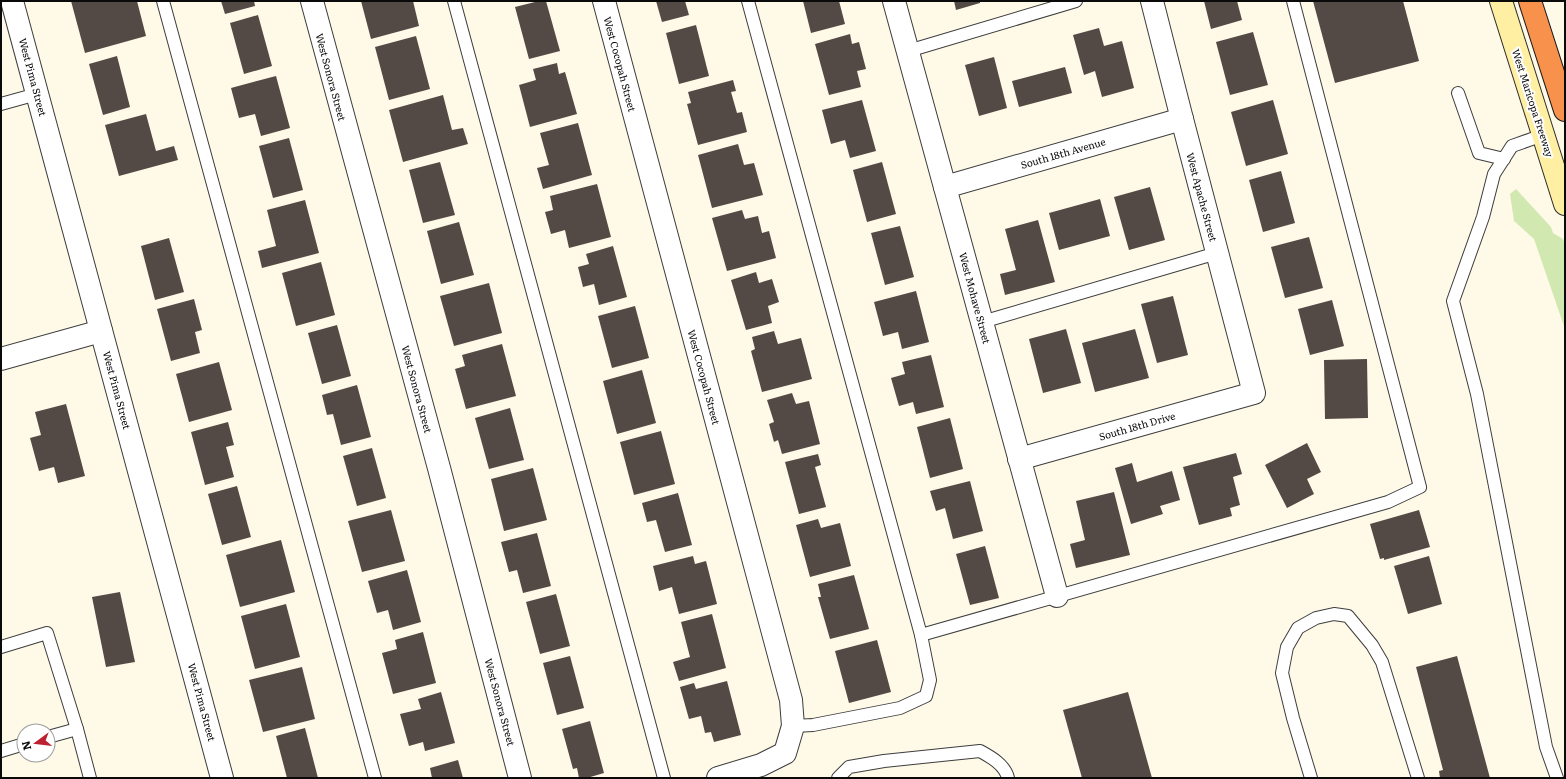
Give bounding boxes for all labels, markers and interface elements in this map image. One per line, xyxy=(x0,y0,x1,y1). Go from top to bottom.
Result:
street label: West Cocopah Street xyxy=(601,15,640,113)
street label: West Sonora Street xyxy=(313,31,350,122)
street label: West Pima Street xyxy=(16,36,51,118)
street label: West Maricopa Freeway xyxy=(1509,47,1558,159)
street label: South 18th Avenue xyxy=(1019,133,1107,172)
street label: West Apache Street xyxy=(1183,151,1222,243)
street label: West Mohave Street xyxy=(956,250,995,345)
street label: West Cocopah Street xyxy=(685,328,724,426)
street label: West Sonora Street xyxy=(399,343,436,434)
street label: West Pima Street xyxy=(100,349,135,431)
street label: South 18th Drive xyxy=(1097,407,1177,444)
street label: West Sonora Street xyxy=(482,656,519,747)
street label: West Pima Street xyxy=(185,661,220,743)
north arrow xyxy=(16,723,56,763)
text: N xyxy=(16,739,34,752)

